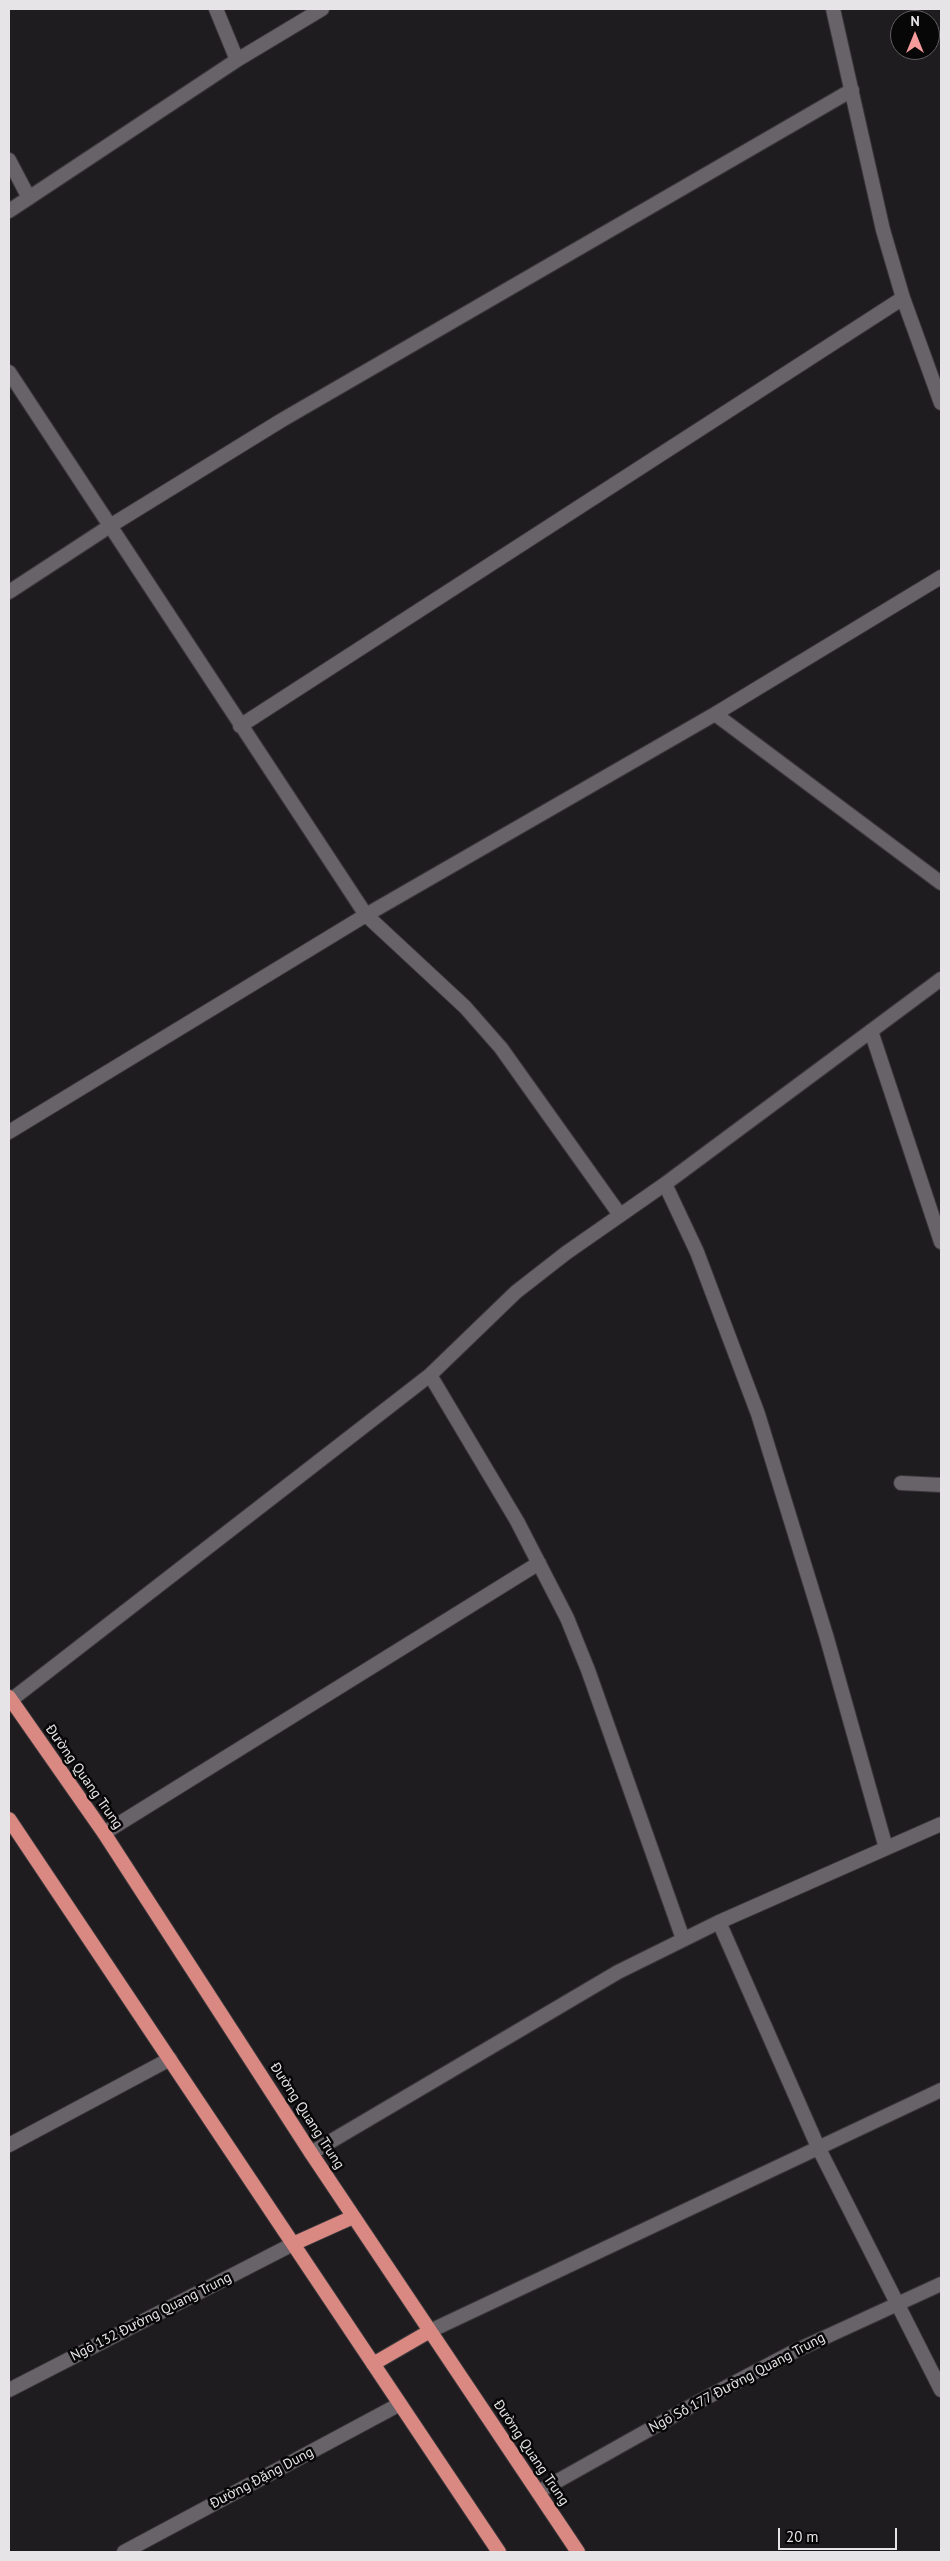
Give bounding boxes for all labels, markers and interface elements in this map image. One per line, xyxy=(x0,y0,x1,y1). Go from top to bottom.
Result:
north arrow xyxy=(890,10,940,60)
text: N xyxy=(910,12,920,30)
street label: Đường Quang Trung xyxy=(42,1722,126,1832)
street label: Đường Quang Trung xyxy=(266,2060,348,2172)
street label: Ngõ 132 Đường Quang Trung xyxy=(68,2269,234,2365)
street label: Ngõ Số 177 Đường Quang Trung xyxy=(646,2329,828,2437)
street label: Đường Quang Trung xyxy=(490,2397,572,2509)
street label: Đường Đặng Dung xyxy=(208,2444,316,2512)
scale bar xyxy=(780,2518,899,2550)
text: 20 m xyxy=(786,2527,819,2546)

